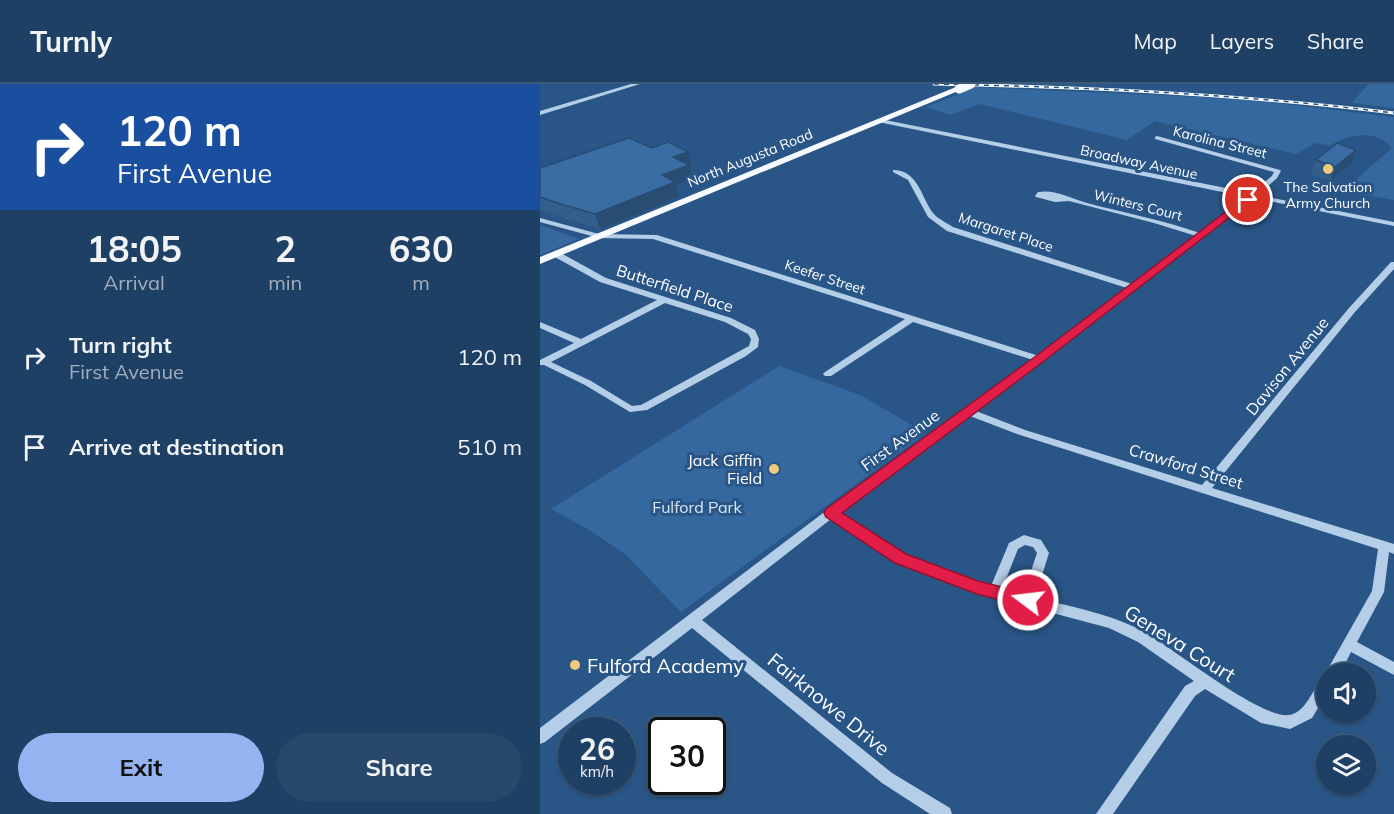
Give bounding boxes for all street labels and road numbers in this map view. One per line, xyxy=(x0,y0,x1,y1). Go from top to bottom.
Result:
street label: Karolina Street xyxy=(1171,122,1269,162)
street label: North Augusta Road xyxy=(685,125,815,191)
street label: Broadway Avenue xyxy=(1079,141,1199,183)
street label: Winters Court xyxy=(1092,185,1184,225)
street label: Margaret Place xyxy=(956,208,1056,256)
street label: Keefer Street xyxy=(782,256,868,298)
street label: Butterfield Place xyxy=(614,260,736,316)
street label: Davison Avenue xyxy=(1241,313,1333,419)
street label: First Avenue xyxy=(857,405,943,475)
street label: Crawford Street xyxy=(1127,439,1246,493)
street label: Geneva Court xyxy=(1120,599,1240,687)
street label: Fairknowe Drive xyxy=(763,647,895,761)

